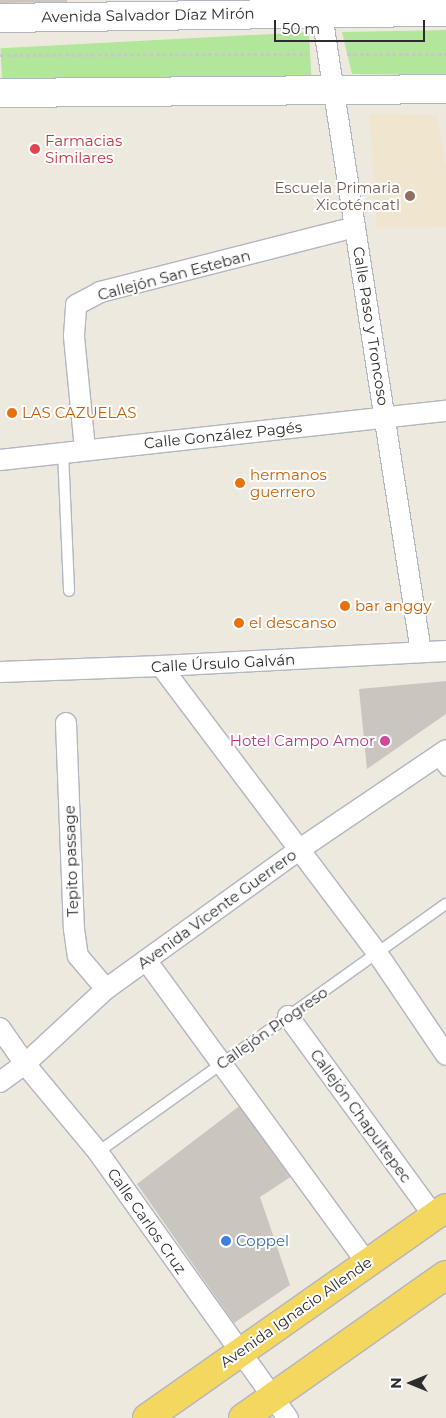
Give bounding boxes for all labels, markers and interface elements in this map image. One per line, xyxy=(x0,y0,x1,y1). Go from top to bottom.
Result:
street label: Avenida Salvador Díaz Mirón xyxy=(41,4,255,26)
scale bar xyxy=(276,10,427,42)
text: 50 m xyxy=(282,19,320,38)
place label: Farmacias Similares xyxy=(45,131,122,166)
marker: Farmacias Similares xyxy=(29,143,41,155)
place label: Escuela Primaria Xicoténcatl xyxy=(274,178,400,213)
marker: Escuela Primaria Xicoténcatl xyxy=(404,190,416,202)
street label: Calle Paso y Troncoso xyxy=(350,245,392,407)
street label: Callejón San Esteban xyxy=(96,246,252,304)
place label: LAS CAZUELAS xyxy=(22,404,136,422)
marker: LAS CAZUELAS xyxy=(6,407,18,419)
street label: Calle González Pagés xyxy=(143,418,303,452)
place label: hermanos guerrero xyxy=(250,465,327,500)
marker: hermanos guerrero xyxy=(234,477,246,489)
place label: bar anggy xyxy=(355,597,432,615)
marker: bar anggy xyxy=(339,600,351,612)
place label: el descanso xyxy=(249,614,337,632)
marker: el descanso xyxy=(233,617,245,629)
street label: Calle Úrsulo Galván xyxy=(150,650,296,676)
place label: Hotel Campo Amor xyxy=(230,732,375,750)
marker: Hotel Campo Amor xyxy=(379,735,391,747)
street label: Tepito passage xyxy=(60,805,82,917)
street label: Avenida Vicente Guerrero xyxy=(134,845,300,973)
street label: Callejón Progreso xyxy=(213,983,331,1073)
street label: Callejón Chapultepec xyxy=(307,1046,415,1186)
street label: Calle Carlos Cruz xyxy=(104,1165,190,1277)
place label: Coppel xyxy=(236,1232,289,1250)
marker: Coppel xyxy=(220,1235,232,1247)
street label: Avenida Ignacio Allende xyxy=(217,1253,375,1371)
north arrow xyxy=(386,1358,436,1408)
text: N xyxy=(387,1377,405,1389)

